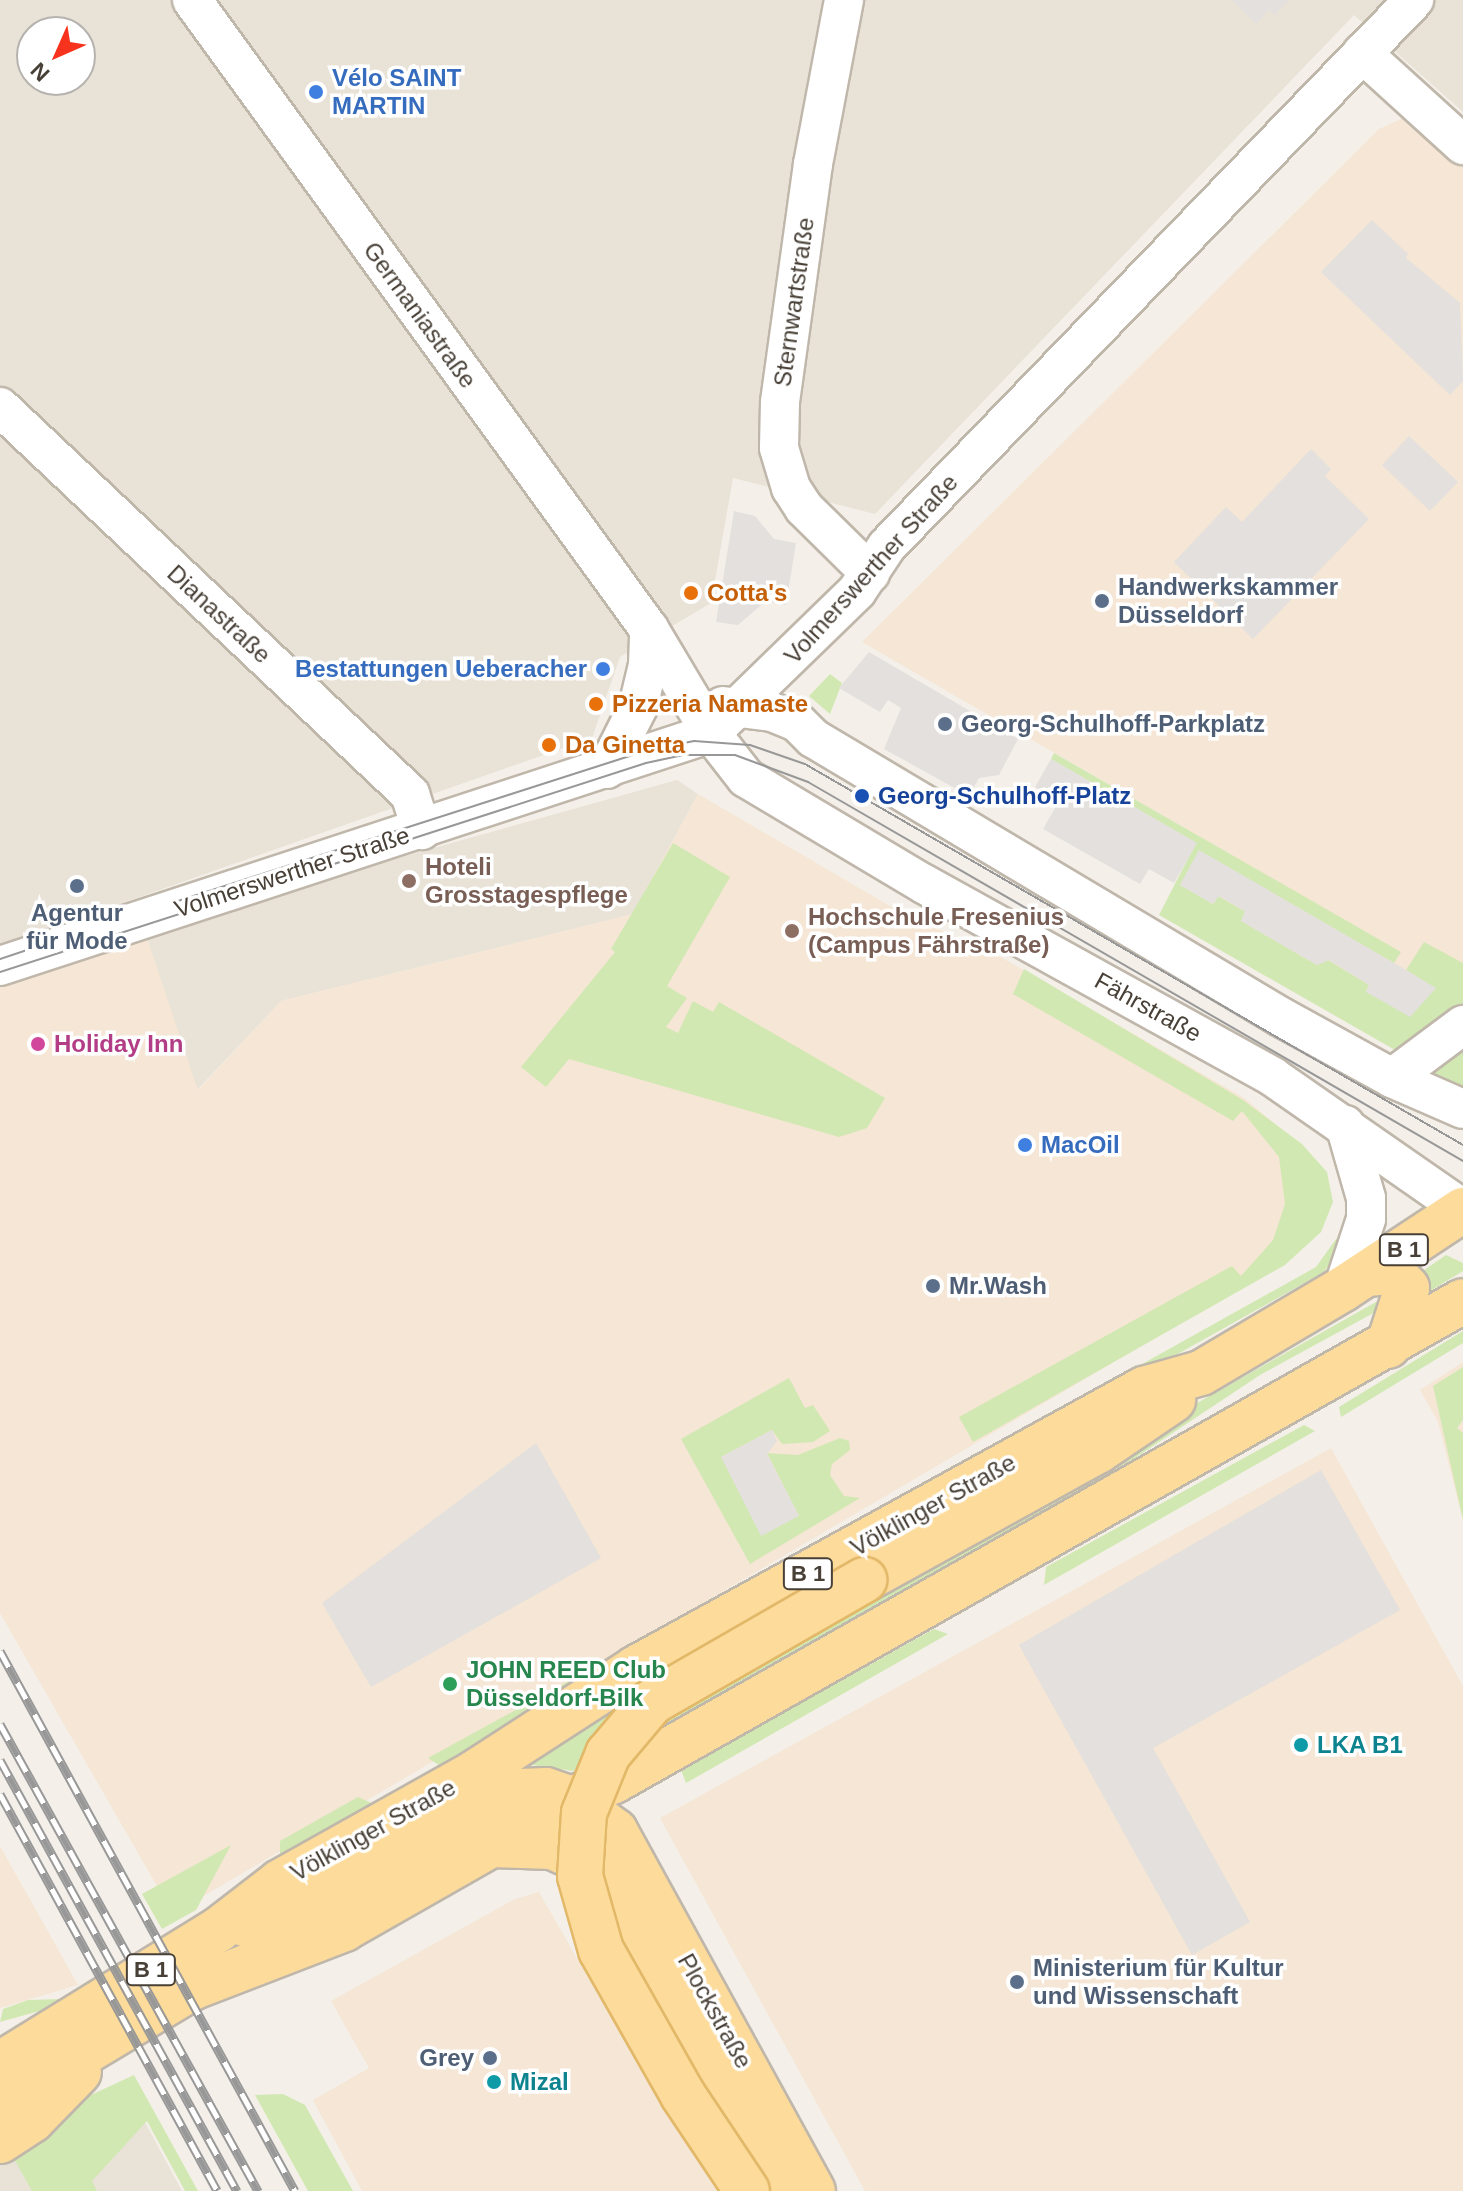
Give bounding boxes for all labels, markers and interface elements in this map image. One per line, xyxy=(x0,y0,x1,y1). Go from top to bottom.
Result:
north arrow xyxy=(16,16,96,96)
text: N xyxy=(26,57,55,86)
place label: Vélo SAINT MARTIN xyxy=(332,64,461,120)
marker: Vélo SAINT MARTIN xyxy=(307,83,325,101)
street label: Sternwartstraße xyxy=(768,215,820,389)
street label: Germaniastraße xyxy=(357,236,483,394)
street label: Volmerswerther Straße xyxy=(778,468,964,670)
street label: Dianastraße xyxy=(161,559,277,669)
place label: Handwerkskammer Düsseldorf xyxy=(1118,573,1338,629)
place label: Cotta's xyxy=(707,579,787,607)
marker: Cotta's xyxy=(682,584,700,602)
marker: Handwerkskammer Düsseldorf xyxy=(1093,592,1111,610)
place label: Bestattungen Ueberacher xyxy=(295,655,587,683)
marker: Bestattungen Ueberacher xyxy=(594,660,612,678)
place label: Pizzeria Namaste xyxy=(612,690,808,718)
marker: Pizzeria Namaste xyxy=(587,695,605,713)
place label: Georg-Schulhoff-Parkplatz xyxy=(961,710,1265,738)
marker: Georg-Schulhoff-Parkplatz xyxy=(936,715,954,733)
place label: Da Ginetta xyxy=(565,731,685,759)
marker: Da Ginetta xyxy=(540,736,558,754)
place label: Georg-Schulhoff-Platz xyxy=(878,782,1131,810)
marker: Georg-Schulhoff-Platz xyxy=(853,787,871,805)
street label: Volmerswerther Straße xyxy=(171,820,413,924)
place label: Hoteli Grosstagespflege xyxy=(425,853,628,909)
marker: Hoteli Grosstagespflege xyxy=(400,872,418,890)
marker: Agentur für Mode xyxy=(68,877,86,895)
place label: Agentur für Mode xyxy=(26,899,128,955)
place label: Hochschule Fresenius (Campus Fährstraße) xyxy=(808,903,1064,959)
marker: Hochschule Fresenius (Campus Fährstraße) xyxy=(783,922,801,940)
street label: Fährstraße xyxy=(1090,966,1206,1048)
place label: Holiday Inn xyxy=(54,1030,183,1058)
marker: Holiday Inn xyxy=(29,1035,47,1053)
place label: MacOil xyxy=(1041,1131,1120,1159)
marker: MacOil xyxy=(1016,1136,1034,1154)
road number: B 1 xyxy=(1378,1232,1430,1268)
place label: Mr.Wash xyxy=(949,1272,1047,1300)
marker: Mr.Wash xyxy=(924,1277,942,1295)
street label: Völklinger Straße xyxy=(846,1448,1020,1562)
road number: B 1 xyxy=(782,1556,834,1592)
place label: JOHN REED Club Düsseldorf-Bilk xyxy=(466,1656,666,1712)
marker: JOHN REED Club Düsseldorf-Bilk xyxy=(441,1675,459,1693)
place label: LKA B1 xyxy=(1317,1731,1404,1759)
marker: LKA B1 xyxy=(1292,1736,1310,1754)
street label: Völklinger Straße xyxy=(286,1773,460,1887)
street label: Plockstraße xyxy=(672,1949,758,2073)
road number: B 1 xyxy=(125,1952,177,1988)
place label: Ministerium für Kultur und Wissenschaft xyxy=(1033,1954,1284,2010)
marker: Ministerium für Kultur und Wissenschaft xyxy=(1008,1973,1026,1991)
place label: Grey xyxy=(419,2044,474,2072)
marker: Grey xyxy=(481,2049,499,2067)
place label: Mizal xyxy=(510,2068,569,2096)
marker: Mizal xyxy=(485,2073,503,2091)

